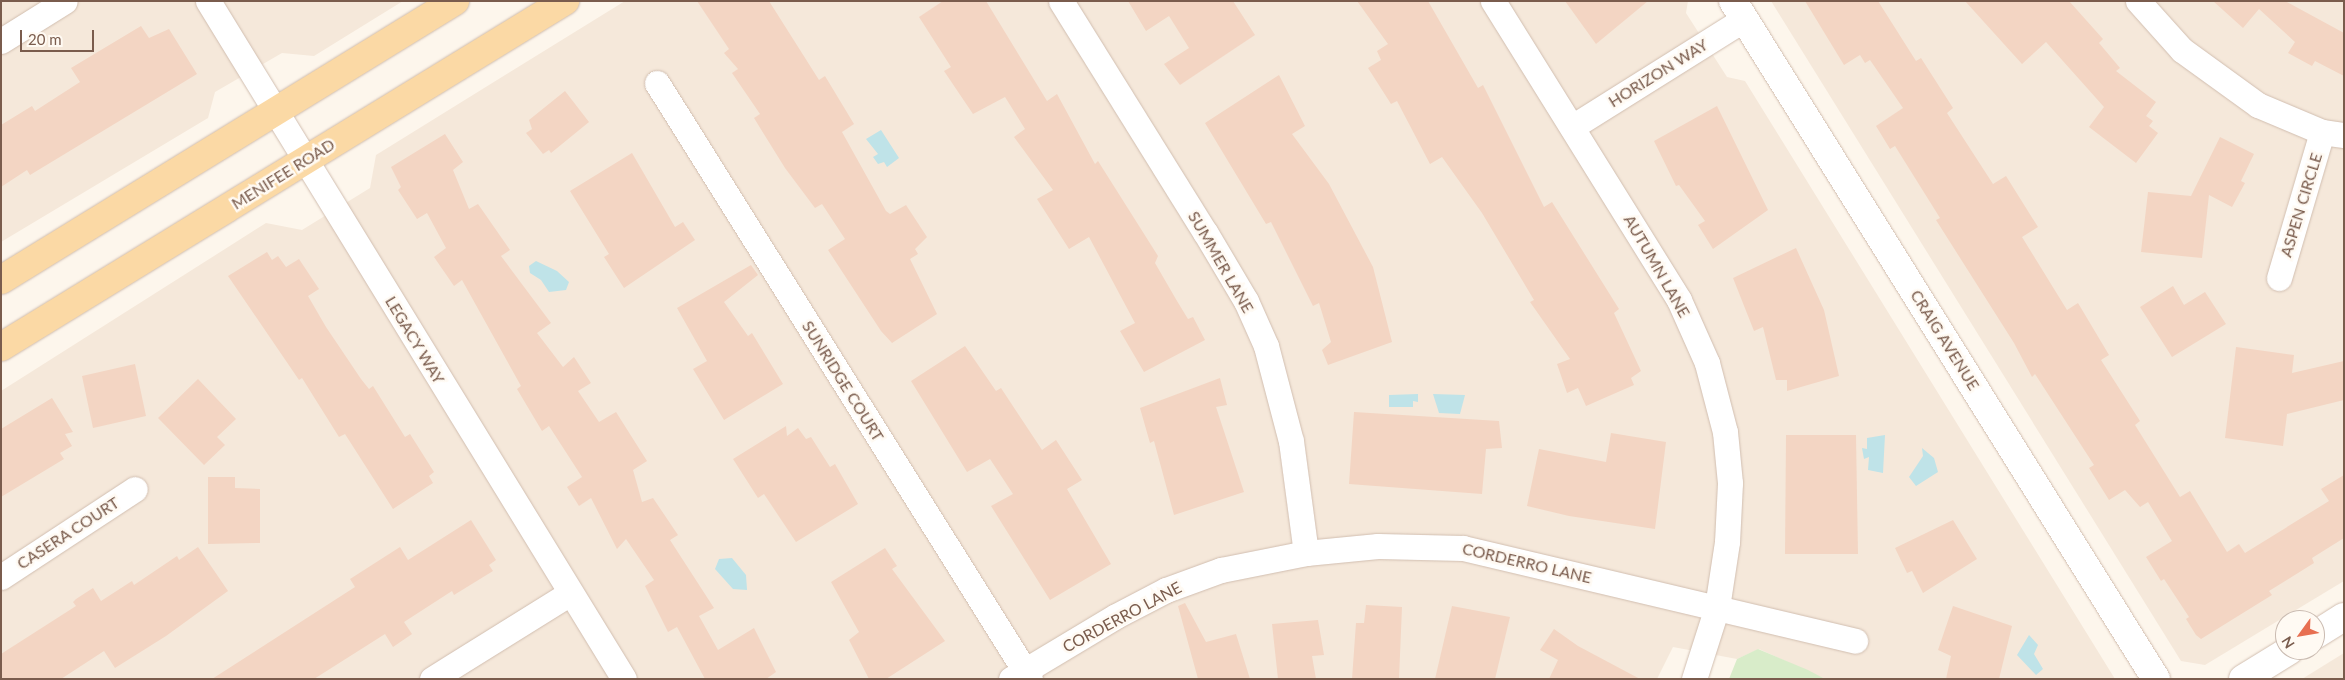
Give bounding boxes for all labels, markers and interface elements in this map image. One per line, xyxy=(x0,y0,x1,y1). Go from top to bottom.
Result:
scale bar xyxy=(22,20,96,52)
text: 20 m xyxy=(28,30,62,48)
street label: HORIZON WAY xyxy=(1605,35,1711,111)
street label: MENIFEE ROAD xyxy=(228,135,338,213)
street label: ASPEN CIRCLE xyxy=(2276,151,2326,259)
street label: SUMMER LANE xyxy=(1184,208,1258,316)
street label: AUTUMN LANE xyxy=(1620,211,1694,321)
street label: CRAIG AVENUE xyxy=(1906,286,1984,394)
street label: LEGACY WAY xyxy=(381,292,449,388)
street label: SUNRIDGE COURT xyxy=(798,317,888,445)
street label: CASERA COURT xyxy=(13,493,123,573)
street label: CORDERRO LANE xyxy=(1461,539,1593,587)
street label: CORDERRO LANE xyxy=(1059,578,1185,656)
north arrow xyxy=(2275,610,2325,660)
text: N xyxy=(2278,634,2298,652)

